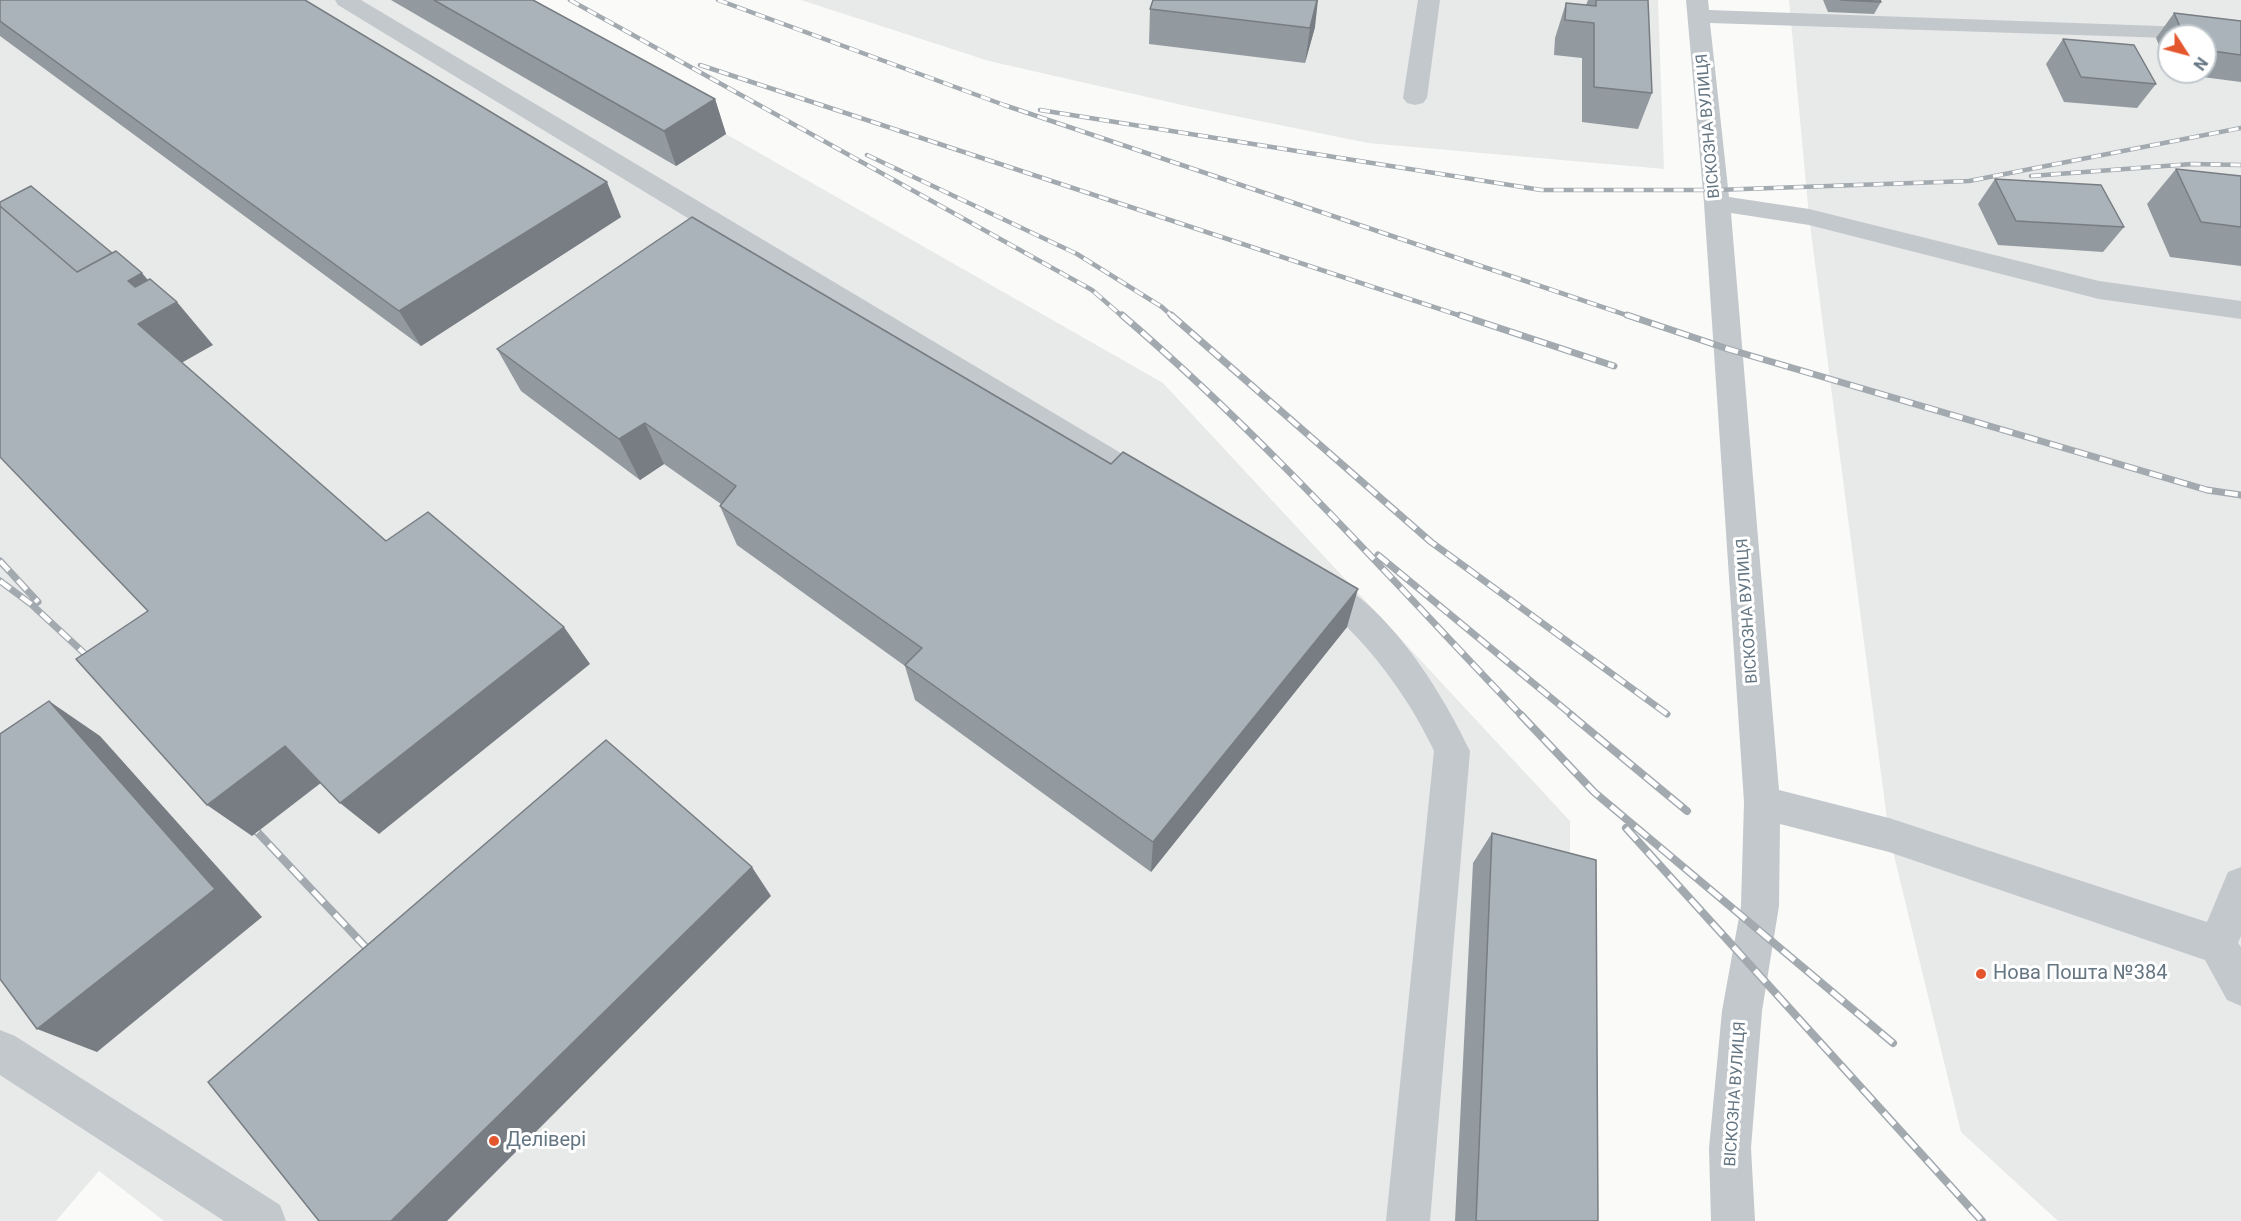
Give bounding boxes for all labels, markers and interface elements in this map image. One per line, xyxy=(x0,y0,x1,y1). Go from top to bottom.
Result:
north arrow xyxy=(2157,24,2217,84)
street label: ВІСКОЗНА ВУЛИЦЯ xyxy=(1693,53,1725,199)
text: N xyxy=(2189,54,2211,74)
street label: ВІСКОЗНА ВУЛИЦЯ xyxy=(1733,538,1763,684)
place label: Нова Пошта №384 xyxy=(1993,962,2167,986)
marker: Нова Пошта №384 xyxy=(1974,967,1988,981)
street label: ВІСКОЗНА ВУЛИЦЯ xyxy=(1721,1021,1751,1167)
place label: Делівері xyxy=(506,1129,586,1153)
marker: Делівері xyxy=(487,1134,501,1148)

